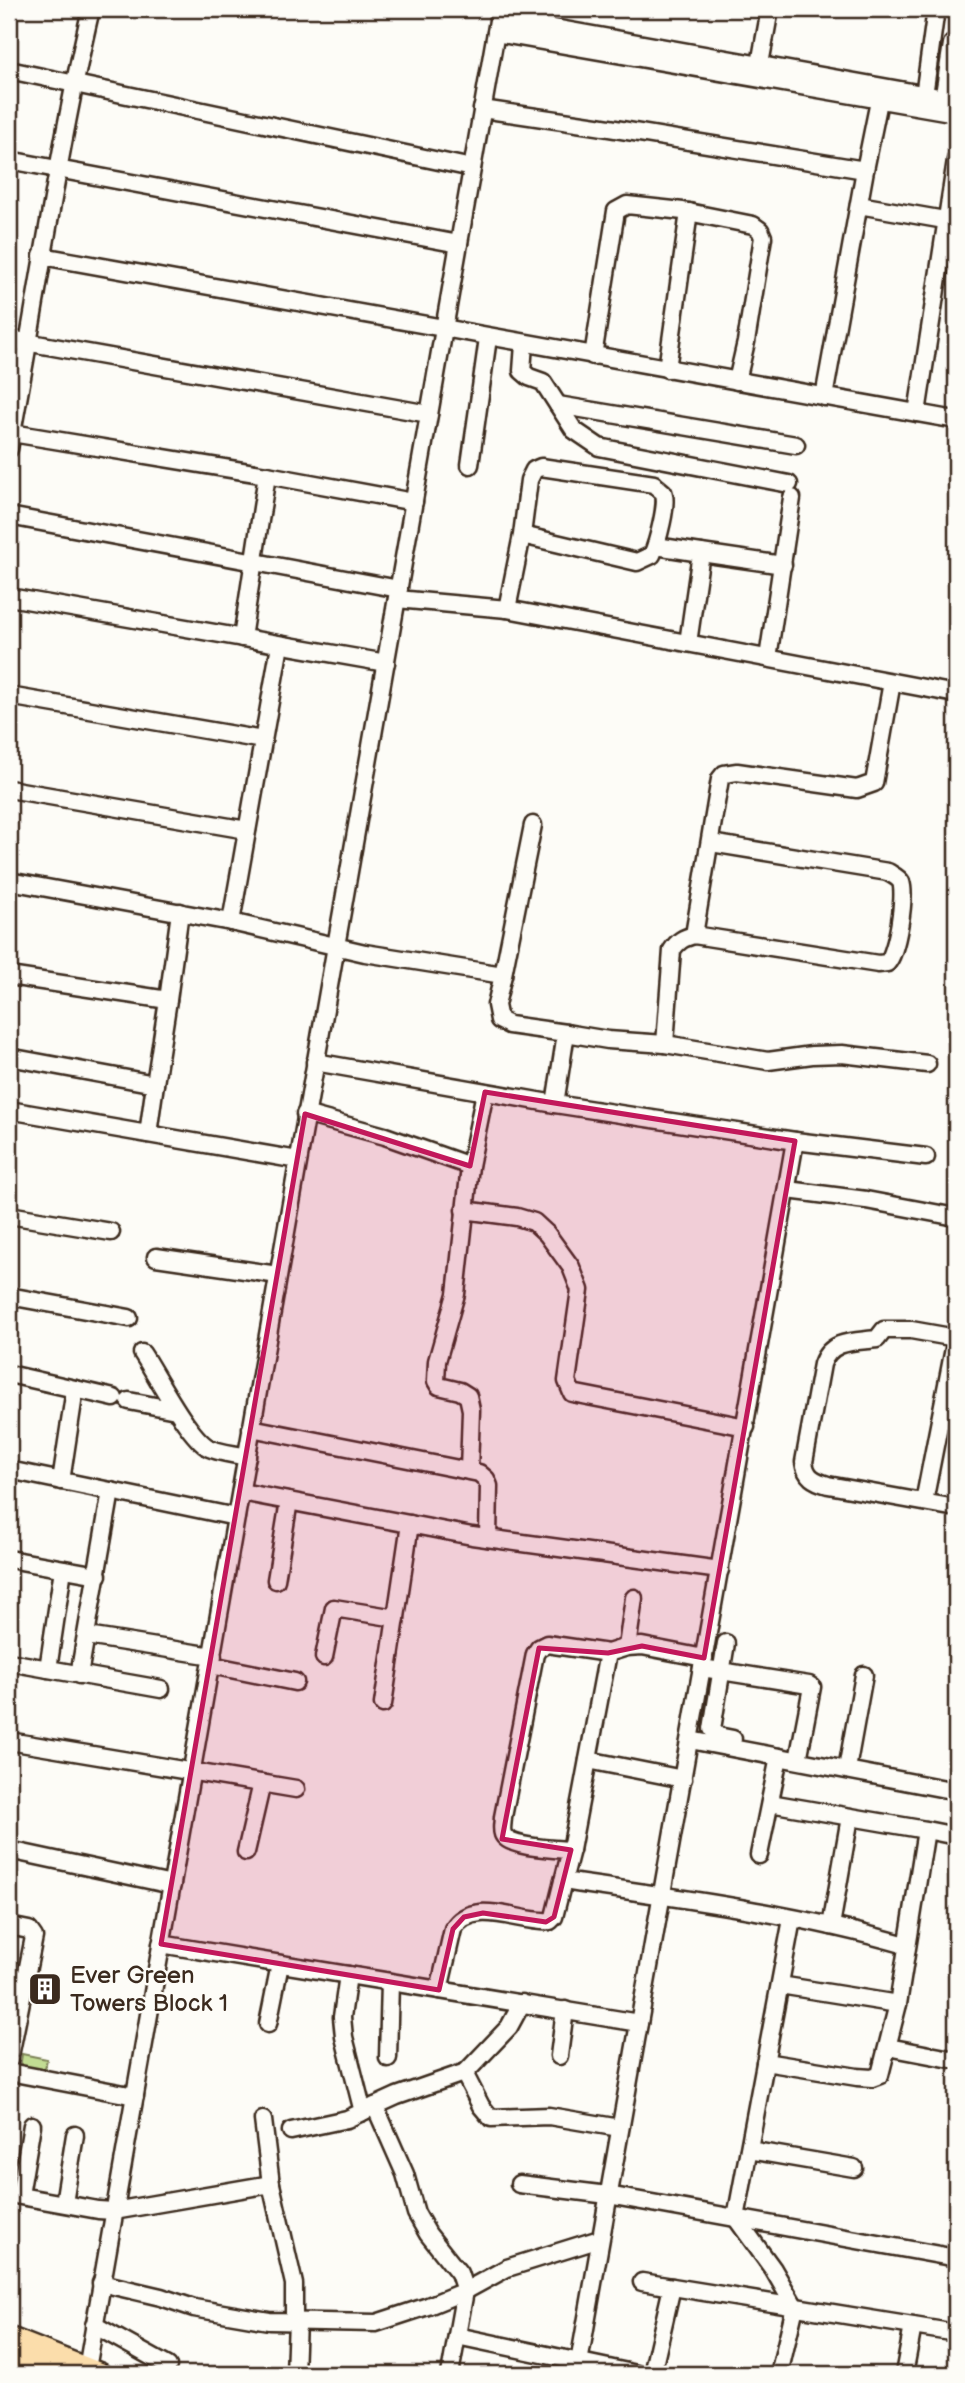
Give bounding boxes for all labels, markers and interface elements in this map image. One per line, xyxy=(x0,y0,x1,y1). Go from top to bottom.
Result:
place label: Ever Green Towers Block 1 xyxy=(70,1961,228,2018)
building icon: Ever Green Towers Block 1 xyxy=(26,1970,64,2008)

